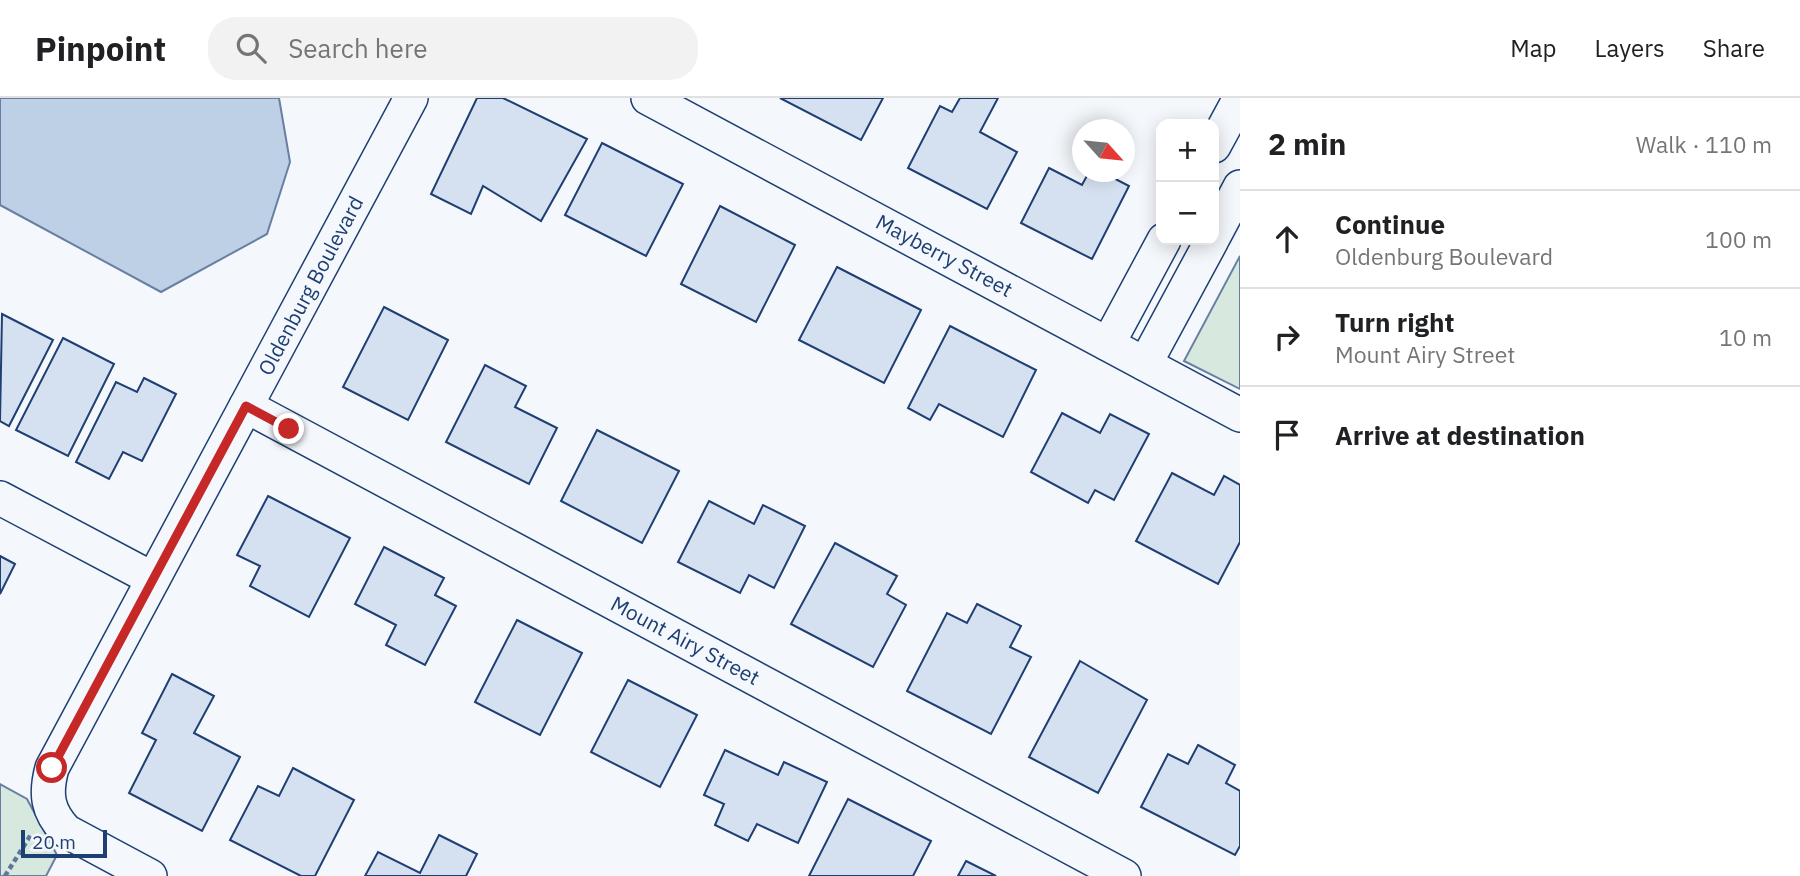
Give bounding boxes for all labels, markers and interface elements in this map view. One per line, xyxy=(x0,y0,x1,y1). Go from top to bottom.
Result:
search box xyxy=(208,17,698,80)
text: Pinpoint xyxy=(35,27,166,70)
icon: search xyxy=(232,29,270,67)
text: Search here xyxy=(288,31,428,65)
text: Map xyxy=(1510,32,1557,64)
text: Layers xyxy=(1595,32,1665,64)
text: Share xyxy=(1703,32,1765,64)
north arrow xyxy=(1072,119,1135,182)
map controls xyxy=(1156,119,1219,245)
button: + xyxy=(1156,119,1219,182)
text: 2 min xyxy=(1268,124,1346,163)
text: Walk · 110 m xyxy=(1636,129,1772,159)
button: − xyxy=(1156,182,1219,245)
street label: Oldenburg Boulevard xyxy=(251,191,369,380)
street label: Mayberry Street xyxy=(871,207,1018,303)
text: Continue xyxy=(1335,207,1445,241)
icon: ahead xyxy=(1268,220,1306,258)
text: 100 m xyxy=(1705,224,1772,254)
text: Oldenburg Boulevard xyxy=(1335,241,1553,271)
text: Turn right xyxy=(1335,305,1454,339)
icon: right xyxy=(1268,318,1306,356)
text: 10 m xyxy=(1719,322,1772,352)
text: Mount Airy Street xyxy=(1335,339,1515,369)
route end xyxy=(273,413,304,444)
icon: arrive xyxy=(1268,416,1306,454)
text: Arrive at destination xyxy=(1335,418,1585,452)
street label: Mount Airy Street xyxy=(606,589,765,691)
route start xyxy=(36,752,67,783)
scale bar xyxy=(21,827,107,859)
text: 20 m xyxy=(32,830,76,854)

